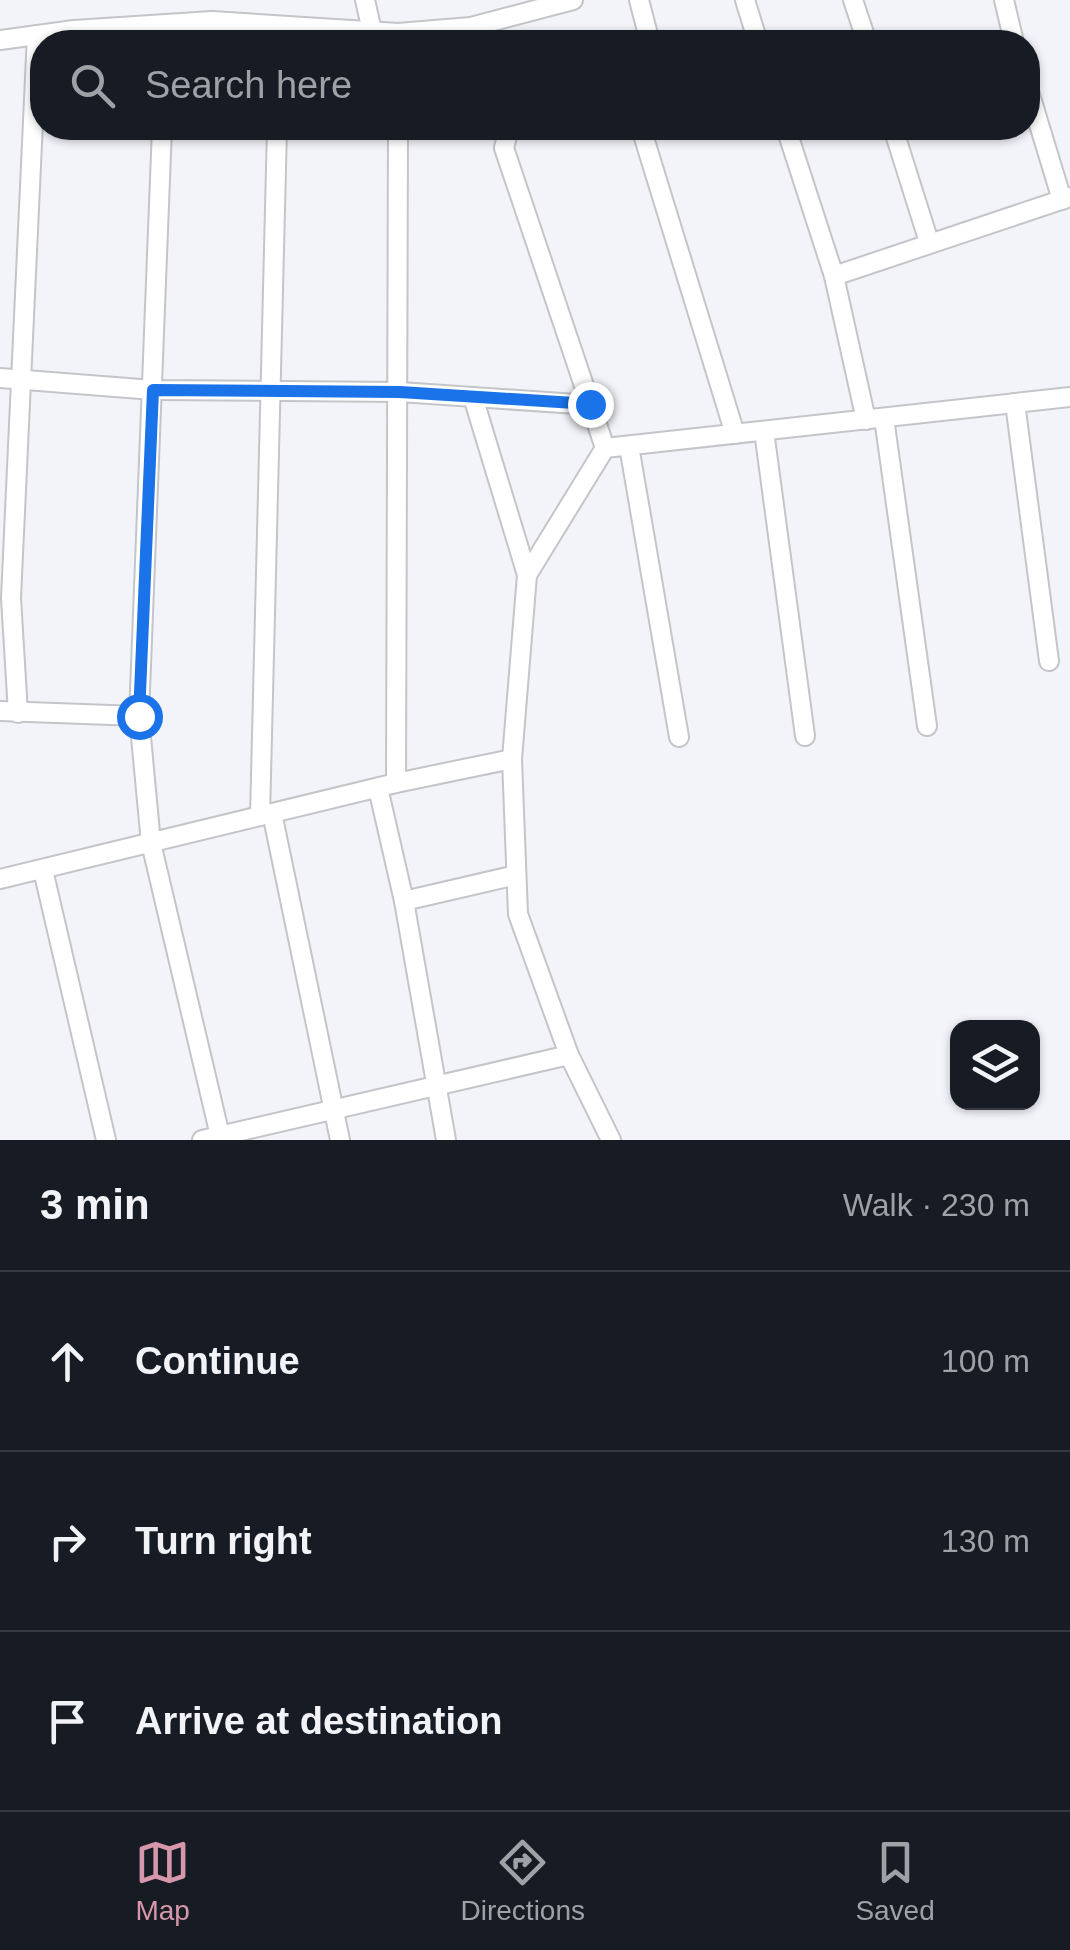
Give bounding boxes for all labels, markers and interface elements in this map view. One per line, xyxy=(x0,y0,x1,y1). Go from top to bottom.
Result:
search box xyxy=(30,30,1040,140)
icon: search xyxy=(65,58,120,113)
text: Search here xyxy=(145,64,352,106)
route end xyxy=(568,382,614,428)
route start xyxy=(117,694,163,740)
map controls xyxy=(950,1020,1040,1110)
button: layers xyxy=(950,1020,1040,1110)
text: 3 min xyxy=(40,1181,150,1228)
text: Walk · 230 m xyxy=(843,1187,1030,1223)
icon: ahead xyxy=(40,1334,95,1389)
text: Continue xyxy=(135,1340,300,1382)
text: 100 m xyxy=(941,1343,1030,1379)
icon: right xyxy=(40,1514,95,1569)
text: Turn right xyxy=(135,1520,312,1562)
text: 130 m xyxy=(941,1523,1030,1559)
icon: arrive xyxy=(40,1694,95,1749)
text: Arrive at destination xyxy=(135,1700,502,1742)
tab: Map xyxy=(135,1835,190,1927)
tab: Directions xyxy=(461,1835,585,1927)
tab: Saved xyxy=(855,1835,935,1927)

